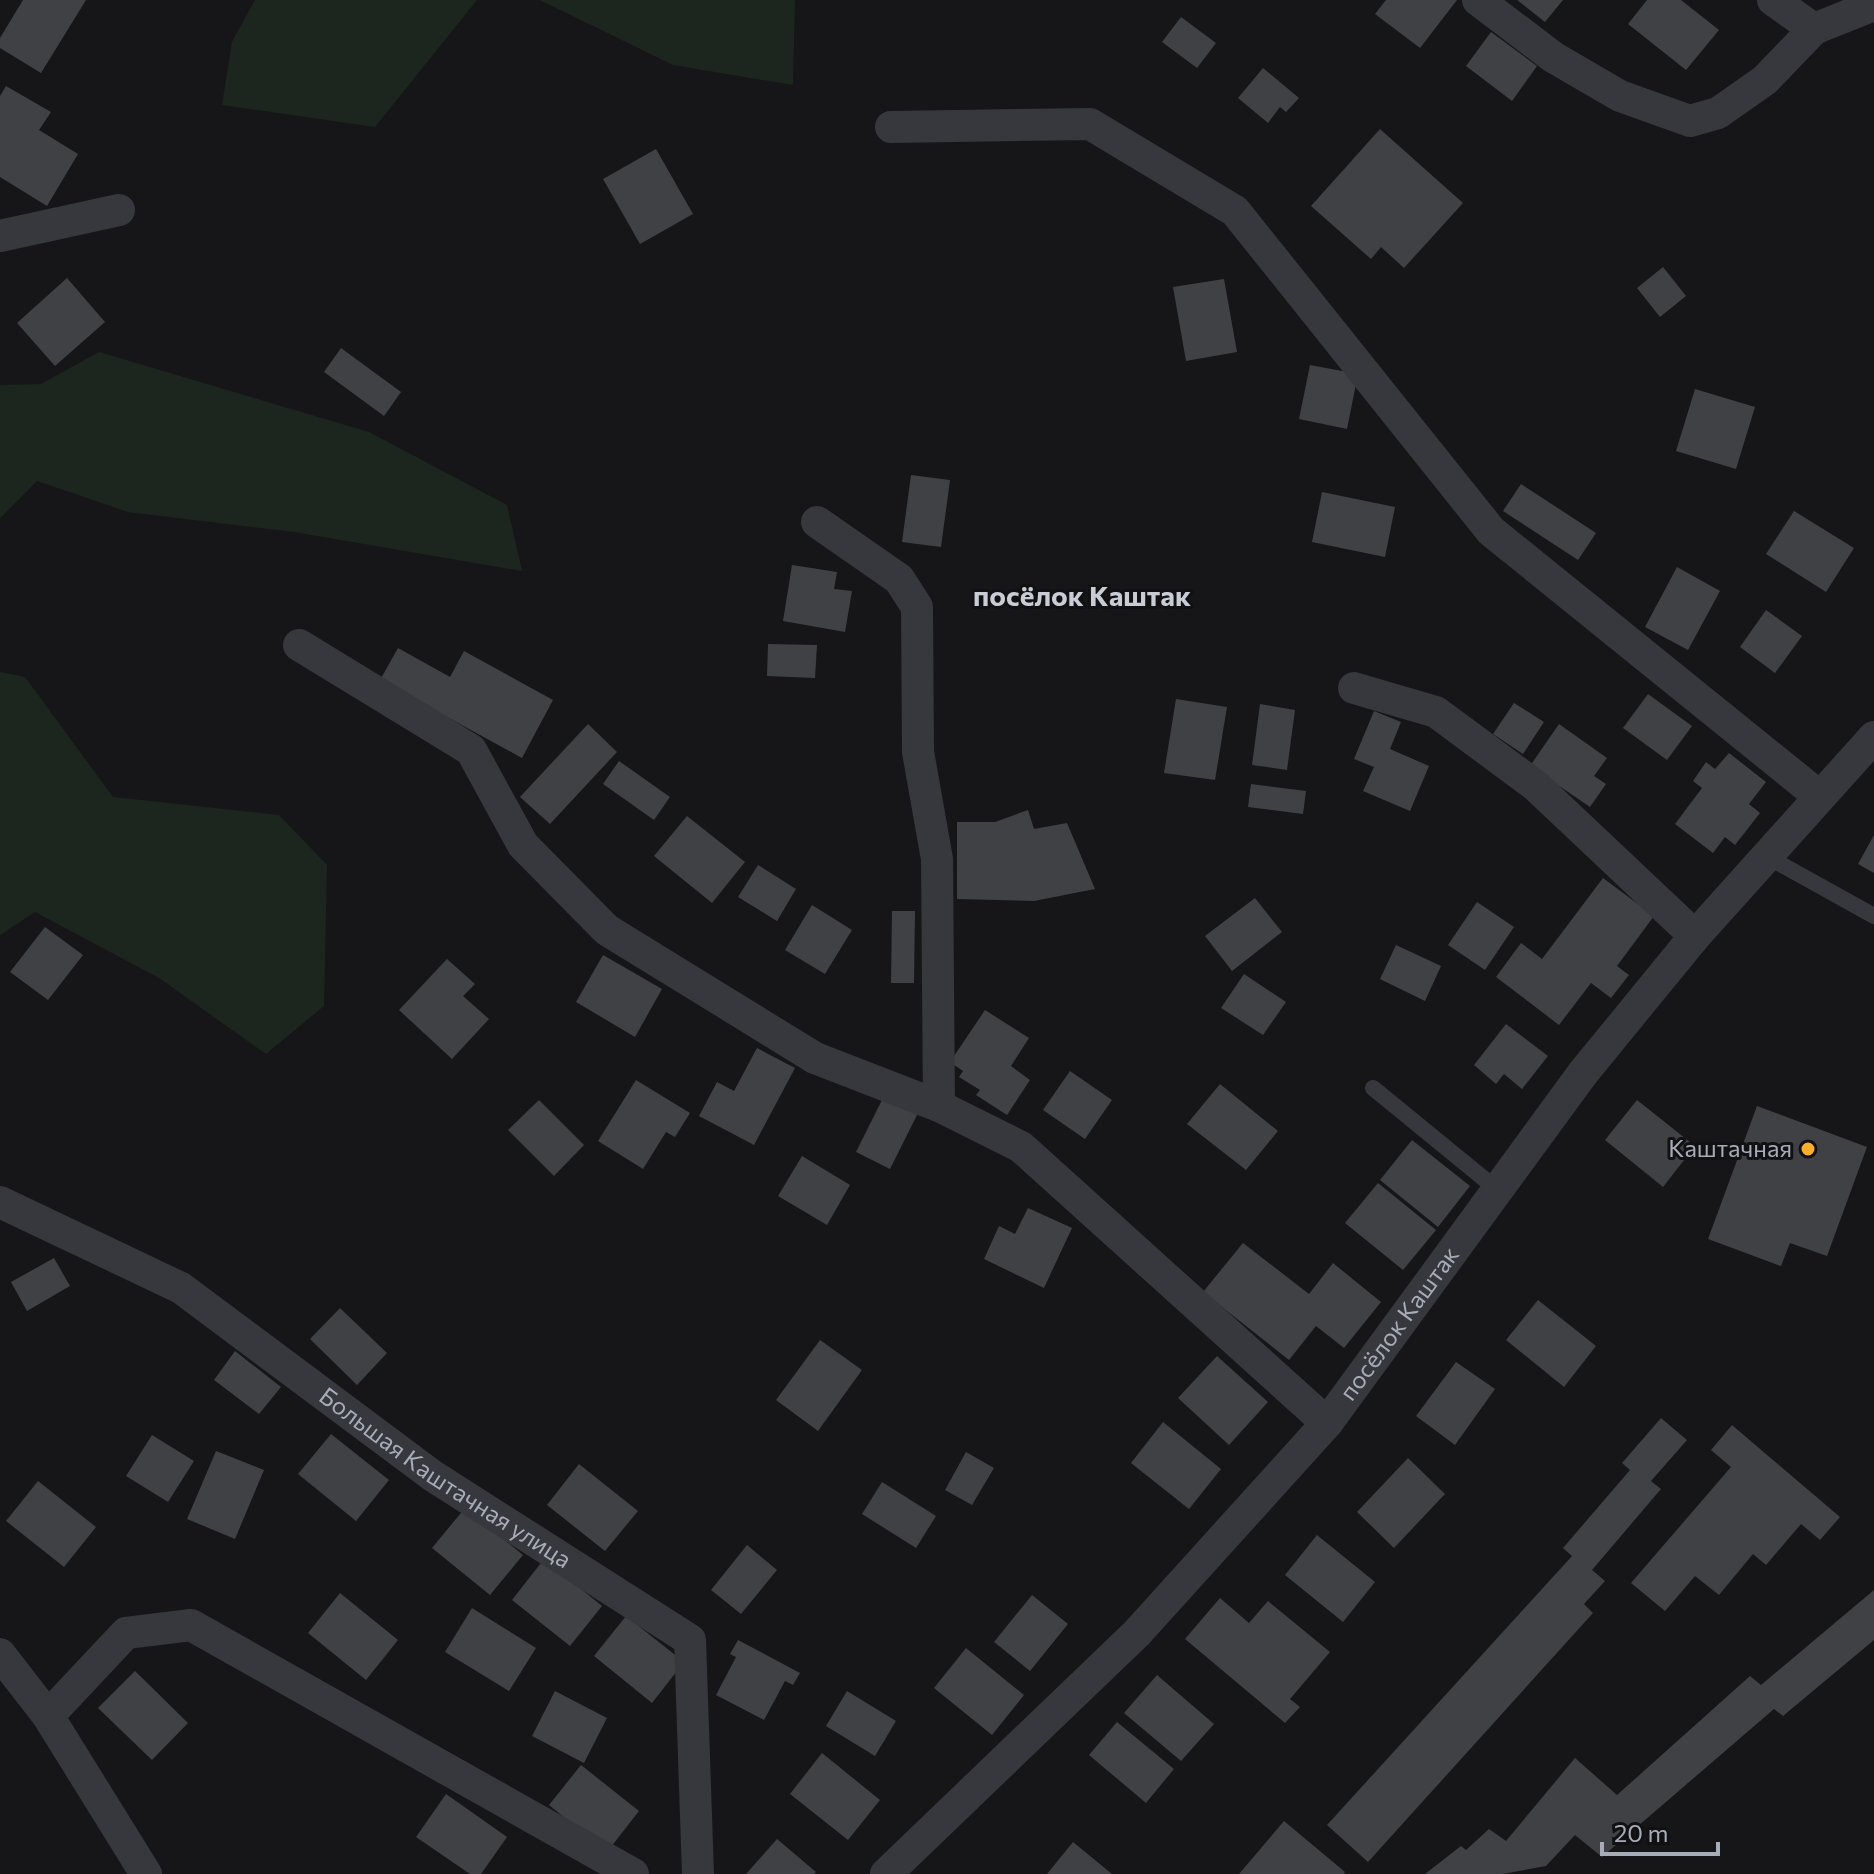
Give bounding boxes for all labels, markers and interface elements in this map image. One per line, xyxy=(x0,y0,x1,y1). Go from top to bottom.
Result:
district label: посёлок Каштак xyxy=(973,578,1191,612)
place label: Каштачная xyxy=(1668,1133,1792,1162)
marker: Каштачная xyxy=(1799,1140,1817,1158)
street label: посёлок Каштак xyxy=(1332,1240,1464,1406)
street label: Большая Каштачная улица xyxy=(314,1380,577,1573)
scale bar xyxy=(1602,1806,1718,1856)
text: 20 m xyxy=(1614,1818,1668,1847)

